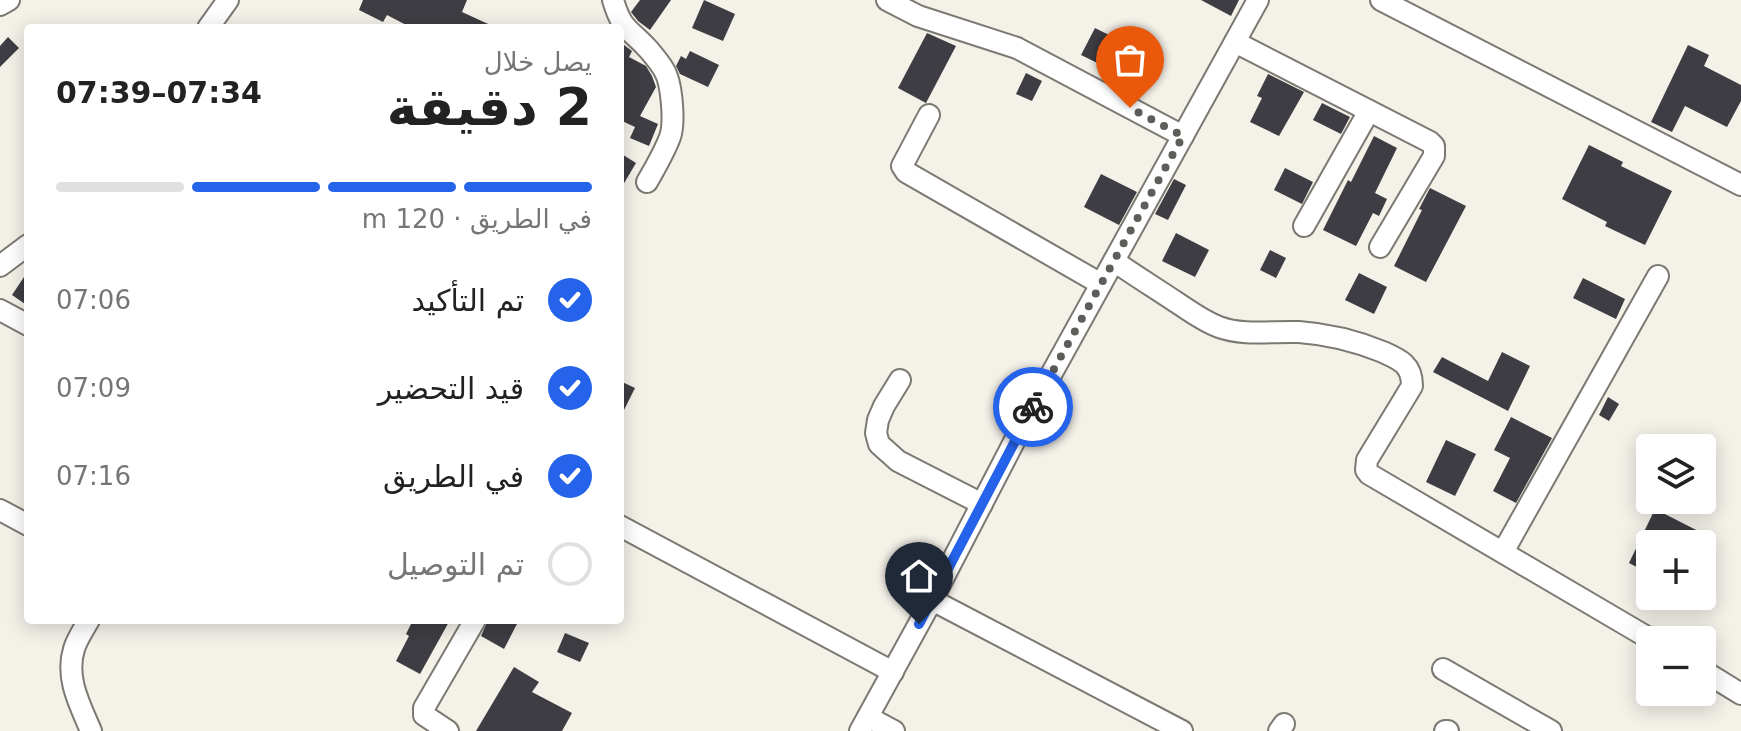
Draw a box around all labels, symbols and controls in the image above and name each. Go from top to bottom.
pin [1096,26,1164,108]
icon: bag [1108,38,1152,82]
text: يصل خلال [484,47,592,77]
text: 07:34–07:39 [56,75,262,110]
text: 2 دقيقة [387,77,592,137]
text: في الطريق · 120 m [362,204,592,234]
icon: check [548,278,592,322]
text: تم التأكيد [411,283,524,318]
text: 07:06 [56,285,131,315]
icon: check [548,366,592,410]
courier [993,367,1073,447]
text: قيد التحضير [378,371,524,406]
text: 07:09 [56,373,131,403]
icon: bike [1011,385,1055,429]
map controls [1636,434,1716,706]
button: layers [1636,434,1716,514]
icon: check [548,454,592,498]
text: في الطريق [383,459,524,494]
text: 07:16 [56,461,131,491]
button: + [1636,530,1716,610]
pin [885,542,953,624]
text: تم التوصيل [387,547,524,582]
icon: home [897,554,941,598]
button: − [1636,626,1716,706]

